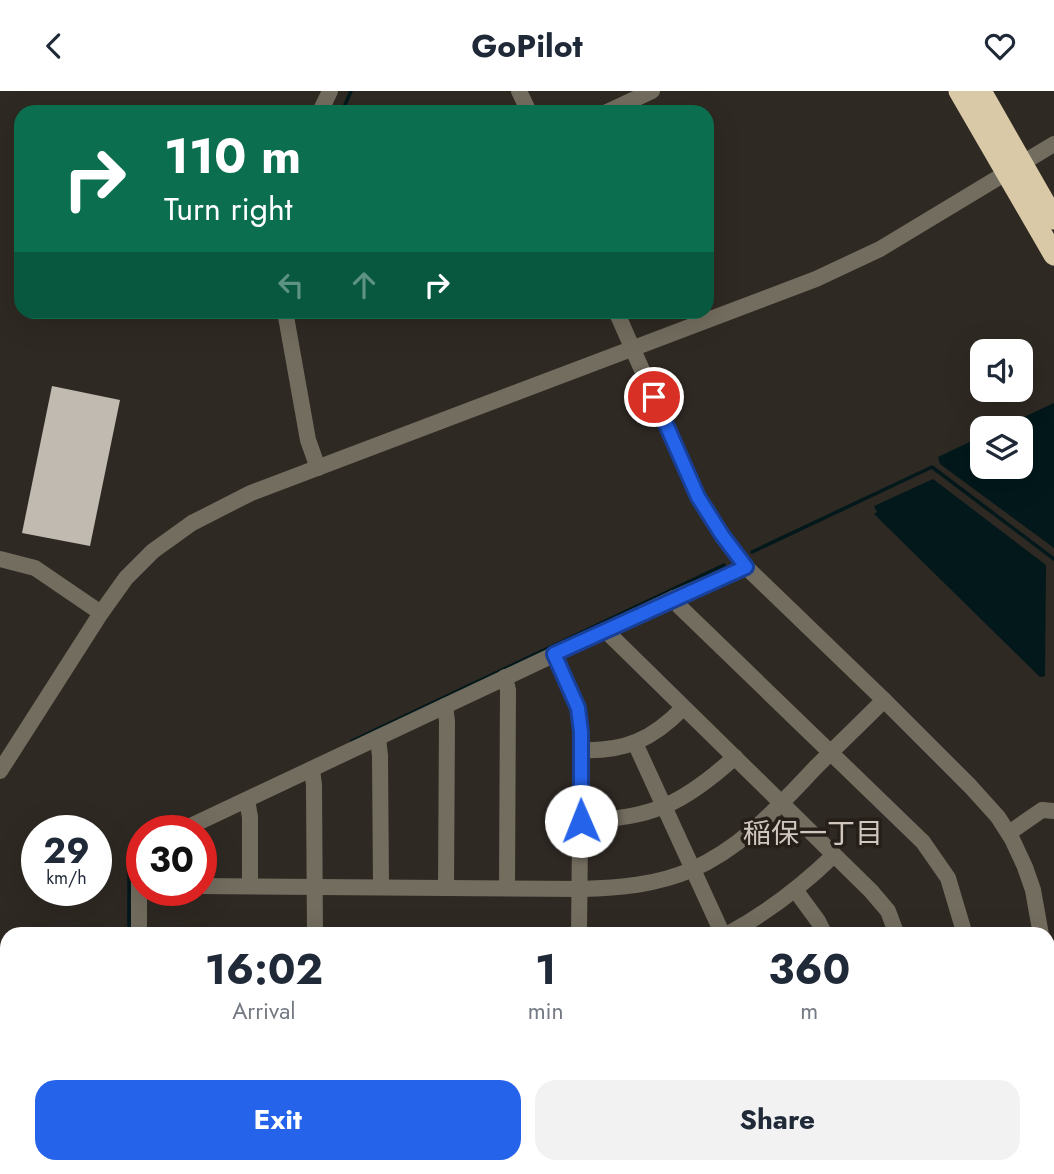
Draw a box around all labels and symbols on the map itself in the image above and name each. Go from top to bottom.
pin [624,367,684,427]
position arrow [544,784,618,858]
district label: 稲保一丁目 [743,813,883,854]
speed limit sign: 30 [126,815,217,906]

